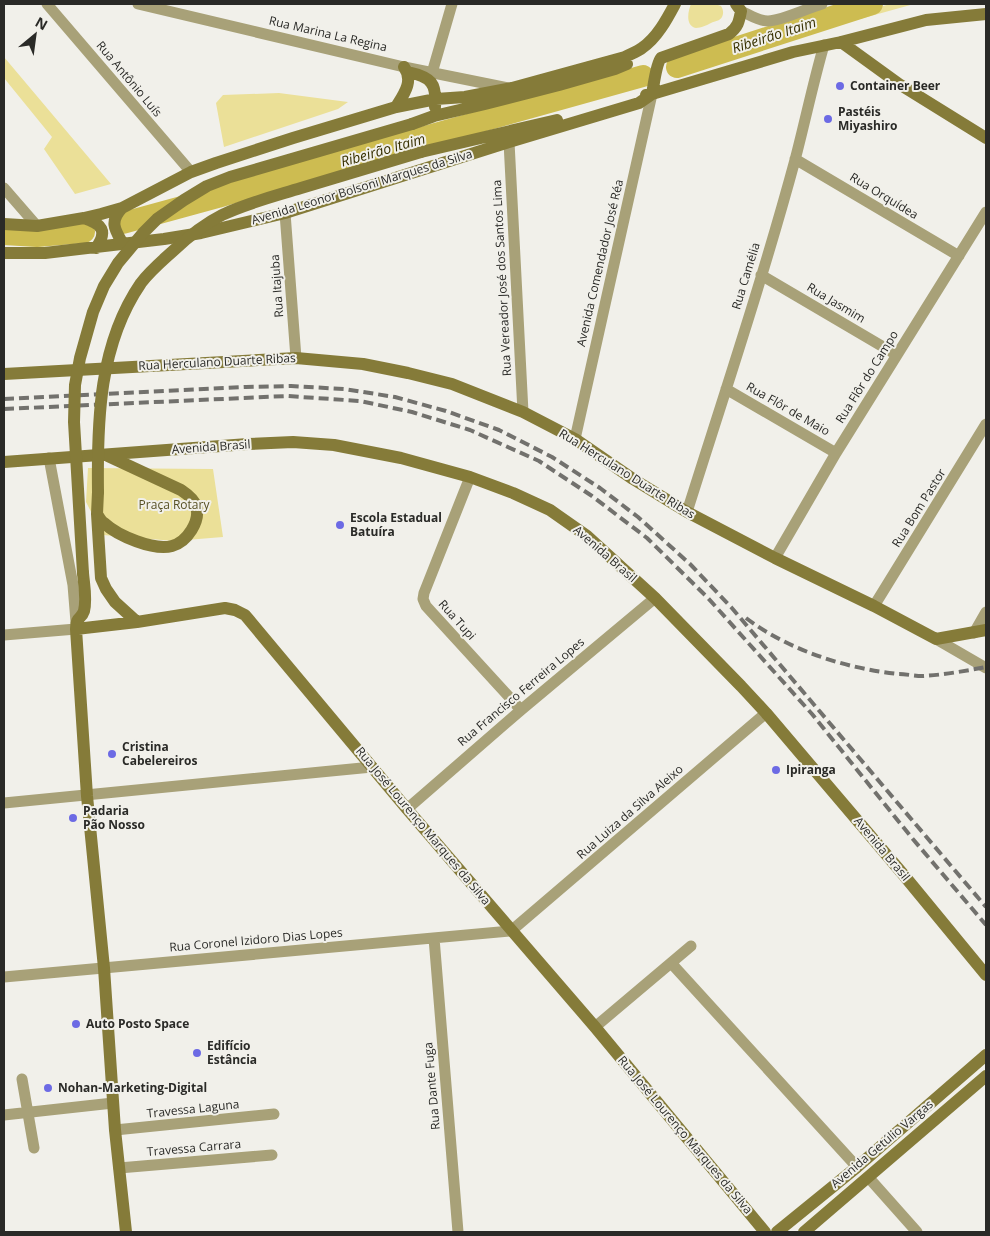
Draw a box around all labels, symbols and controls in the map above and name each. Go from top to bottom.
north arrow [10,10,60,60]
text: N [32,12,51,34]
street label: Rua Marina La Regina [267,12,389,55]
water label: Ribeirão Itaim [729,12,818,57]
street label: Rua Antônio Luís [93,37,166,120]
place label: Container Beer [850,77,941,94]
marker: Container Beer [834,80,846,92]
place label: Pastéis Miyashiro [838,103,897,134]
marker: Pastéis Miyashiro [822,113,834,125]
water label: Ribeirão Itaim [338,128,427,171]
street label: Avenida Leonor Bolsoni Marques da Silva [249,145,474,228]
street label: Rua Orquídea [847,168,922,223]
street label: Avenida Comendador José Réa [572,178,627,348]
street label: Rua Vereador José dos Santos Lima [488,179,515,377]
street label: Rua Camélia [727,240,764,312]
street label: Rua Itajuba [266,254,287,318]
street label: Rua Jasmim [804,278,869,327]
street label: Rua Flôr do Campo [831,327,902,426]
street label: Rua Herculano Duarte Ribas [138,349,296,374]
street label: Rua Flôr de Maio [743,378,833,439]
street label: Rua Herculano Duarte Ribas [556,425,699,523]
street label: Avenida Brasil [171,435,251,458]
street label: Rua Bom Pastor [888,465,950,550]
park label: Praça Rotary [139,496,210,513]
place label: Escola Estadual Batuíra [350,509,442,540]
marker: Escola Estadual Batuíra [334,519,346,531]
street label: Avenida Brasil [570,521,641,586]
street label: Rua Tupi [435,596,480,644]
street label: Rua Francisco Ferreira Lopes [454,633,588,750]
place label: Cristina Cabelereiros [122,738,197,769]
street label: Rua José Lourenço Marques da Silva [352,743,495,908]
marker: Cristina Cabelereiros [106,748,118,760]
street label: Rua Luiza da Silva Aleixo [573,761,687,863]
place label: Ipiranga [786,761,836,778]
marker: Ipiranga [770,764,782,776]
place label: Padaria Pão Nosso [83,802,145,833]
marker: Padaria Pão Nosso [67,812,79,824]
street label: Avenida Brasil [851,813,914,884]
street label: Rua Coronel Izidoro Dias Lopes [169,923,344,956]
place label: Auto Posto Space [86,1015,189,1032]
marker: Auto Posto Space [70,1018,82,1030]
place label: Edifício Estância [207,1037,257,1068]
street label: Rua Dante Fuga [419,1041,444,1131]
marker: Edifício Estância [191,1047,203,1059]
street label: Rua José Lourenço Marques da Silva [614,1052,757,1217]
place label: Nohan-Marketing-Digital [58,1079,207,1096]
marker: Nohan-Marketing-Digital [42,1082,54,1094]
street label: Travessa Laguna [146,1095,240,1122]
street label: Avenida Getúlio Vargas [827,1095,937,1192]
street label: Travessa Carrara [146,1135,242,1160]

